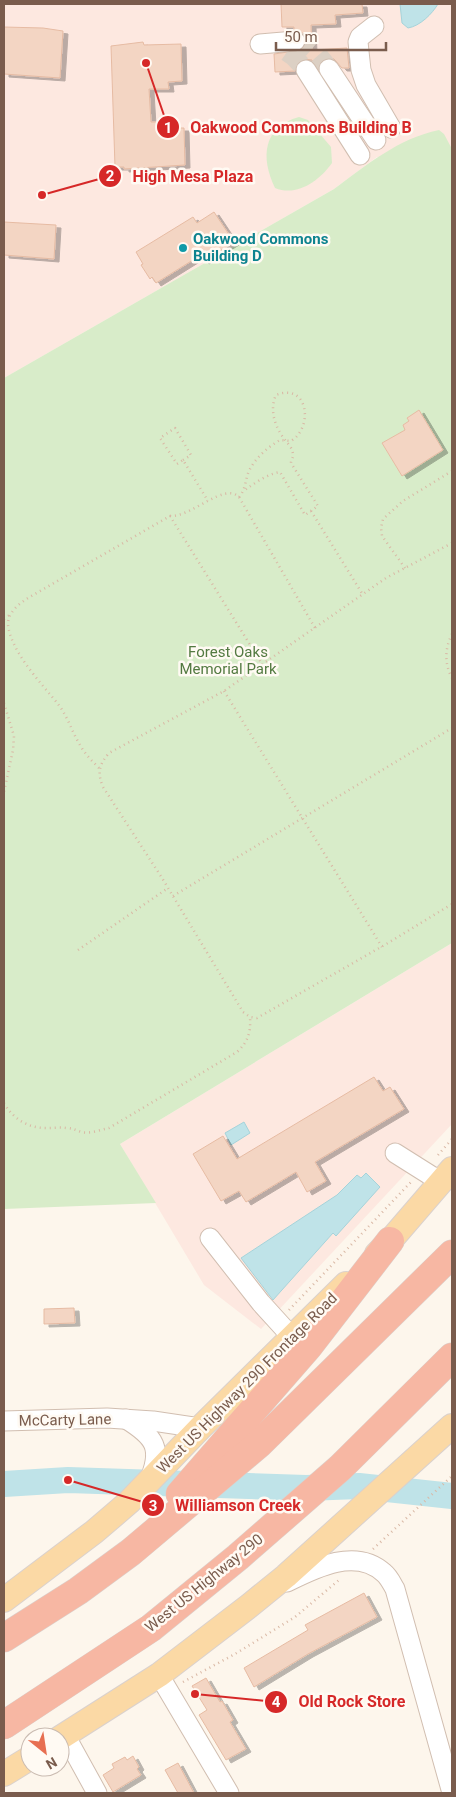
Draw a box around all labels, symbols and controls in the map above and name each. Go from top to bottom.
scale bar [276,20,386,52]
text: 50 m [284,28,318,46]
callout: Oakwood Commons Building B [155,112,422,143]
text: Oakwood Commons Building B [190,118,412,137]
text: 1 [164,119,172,137]
callout: High Mesa Plaza [98,160,263,191]
text: 2 [106,167,115,185]
text: High Mesa Plaza [133,167,254,186]
place label: Oakwood Commons Building D [193,230,329,265]
marker: Oakwood Commons Building D [177,242,189,254]
park label: Forest Oaks Memorial Park [179,643,277,678]
street label: West US Highway 290 Frontage Road [153,1289,341,1477]
street label: McCarty Lane [19,1410,111,1430]
callout: Williamson Creek [140,1490,311,1521]
text: Williamson Creek [175,1496,301,1515]
text: 3 [149,1497,157,1515]
street label: West US Highway 290 [142,1530,266,1636]
callout: Old Rock Store [263,1686,415,1717]
text: Old Rock Store [299,1692,406,1711]
text: 4 [272,1693,281,1711]
north arrow [20,1727,70,1777]
text: N [43,1754,60,1773]

